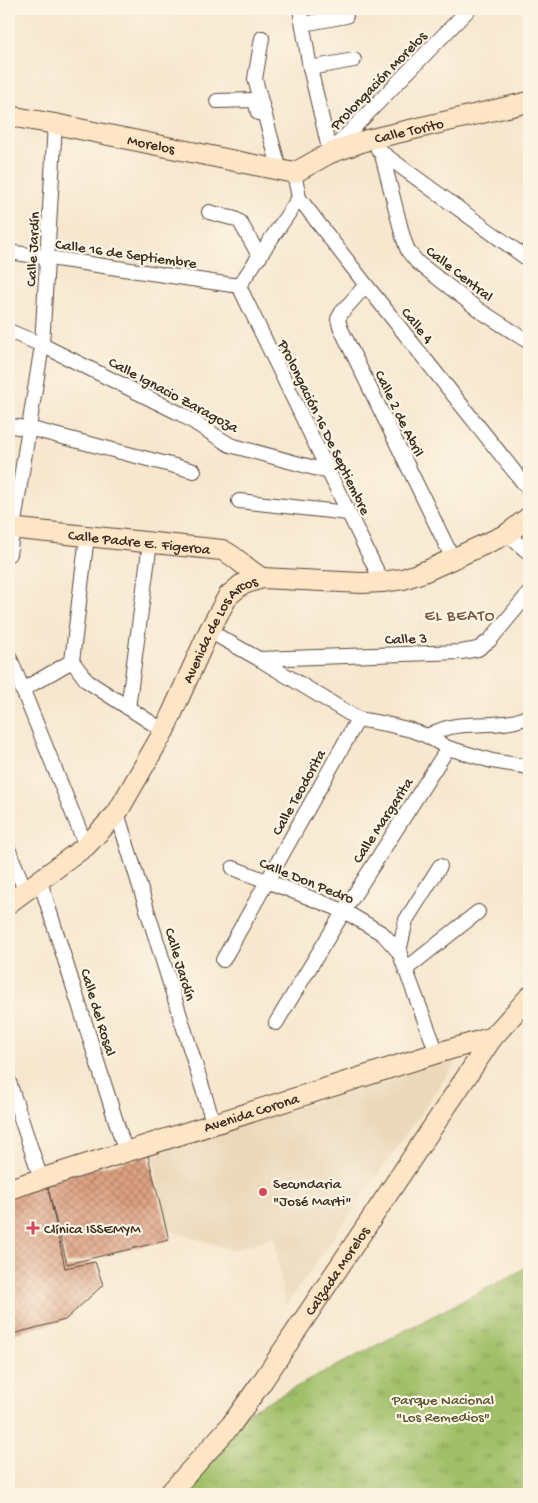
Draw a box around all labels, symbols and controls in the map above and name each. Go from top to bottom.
street label: Prolongación Morelos [327,28,432,136]
street label: Calle Torito [373,115,446,149]
street label: Morelos [126,132,177,159]
street label: Calle Jardín [23,211,45,287]
street label: Calle 16 de Septiembre [54,236,198,274]
street label: Calle Central [422,243,496,306]
street label: Calle 4 [396,304,436,348]
street label: Prolongación 16 De Septiembre [273,337,374,518]
street label: Calle Ignacio Zaragoza [105,354,242,438]
street label: Calle 2 de Abril [370,368,427,460]
street label: Calle Padre E. Figeroa [67,527,212,560]
street label: Avenida de Los Arcos [180,573,261,687]
district label: EL BEATO [425,608,496,627]
street label: Calle 3 [385,630,428,650]
street label: Calle Teodorita [269,746,331,839]
street label: Calle Margarita [349,774,418,867]
street label: Calle Don Pedro [256,855,356,909]
street label: Calle Jardín [159,926,199,1003]
street label: Calle del Rosal [75,967,119,1059]
street label: Avenida Corona [202,1090,302,1138]
place label: Secundaria "José Marti" [273,1176,351,1211]
marker: Secundaria "José Marti" [257,1186,269,1198]
marker: Clínica ISSEMYM [26,1221,40,1235]
place label: Clínica ISSEMYM [44,1221,141,1239]
street label: Calzada Morelos [302,1223,375,1320]
park label: Parque Nacional "Los Remedios" [391,1392,494,1427]

